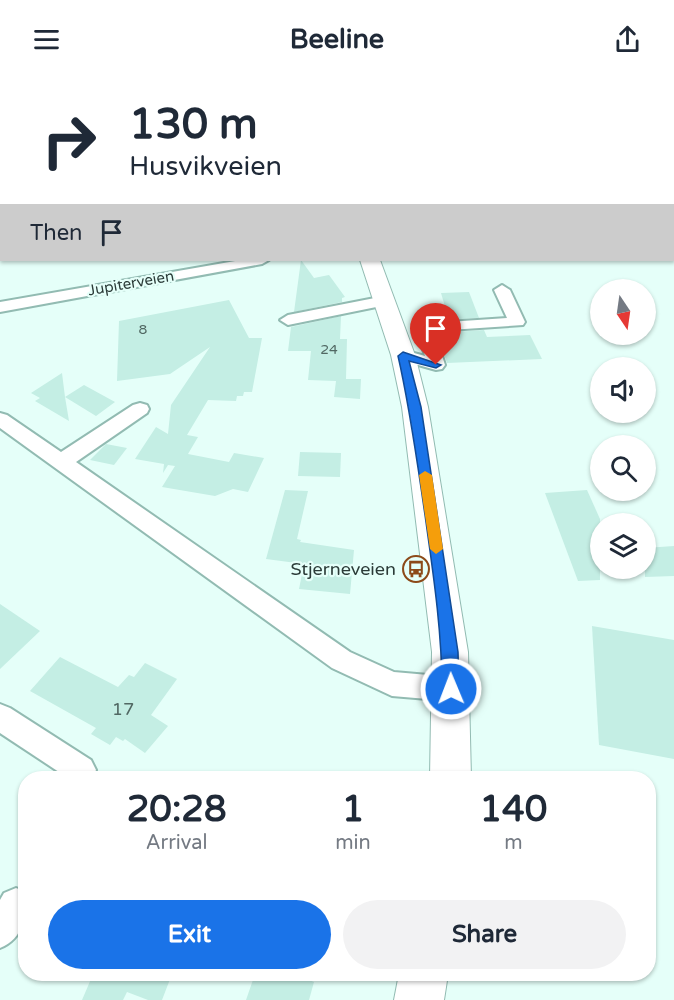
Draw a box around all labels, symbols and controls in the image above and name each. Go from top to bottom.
icon: menu [30,23,63,56]
text: Beeline [290,23,384,56]
icon: share [611,23,644,56]
text: 130 m [129,99,258,150]
icon: right [30,102,108,180]
text: Husvikveien [129,150,282,183]
icon: arrive [95,216,128,249]
text: Then [30,220,83,246]
street label: Jupiterveien [87,267,175,299]
north arrow [590,279,656,345]
map controls [590,279,656,579]
pin [410,303,461,365]
icon: arrive [419,312,452,345]
house number: 8 [139,321,148,338]
house number: 24 [320,341,338,358]
button: sound [590,357,656,423]
button: search [590,435,656,501]
button: layers [590,513,656,579]
bus stop icon: Stjerneveien [401,554,431,584]
place label: Stjerneveien [290,558,396,580]
position arrow [419,657,483,721]
house number: 17 [112,698,134,720]
text: 20:28 [127,788,227,831]
text: 1 [342,788,364,831]
text: 140 [479,788,547,831]
text: Arrival [146,831,208,855]
text: min [335,831,371,855]
text: m [504,831,523,855]
button: Exit [48,900,331,969]
button: Share [343,900,626,969]

